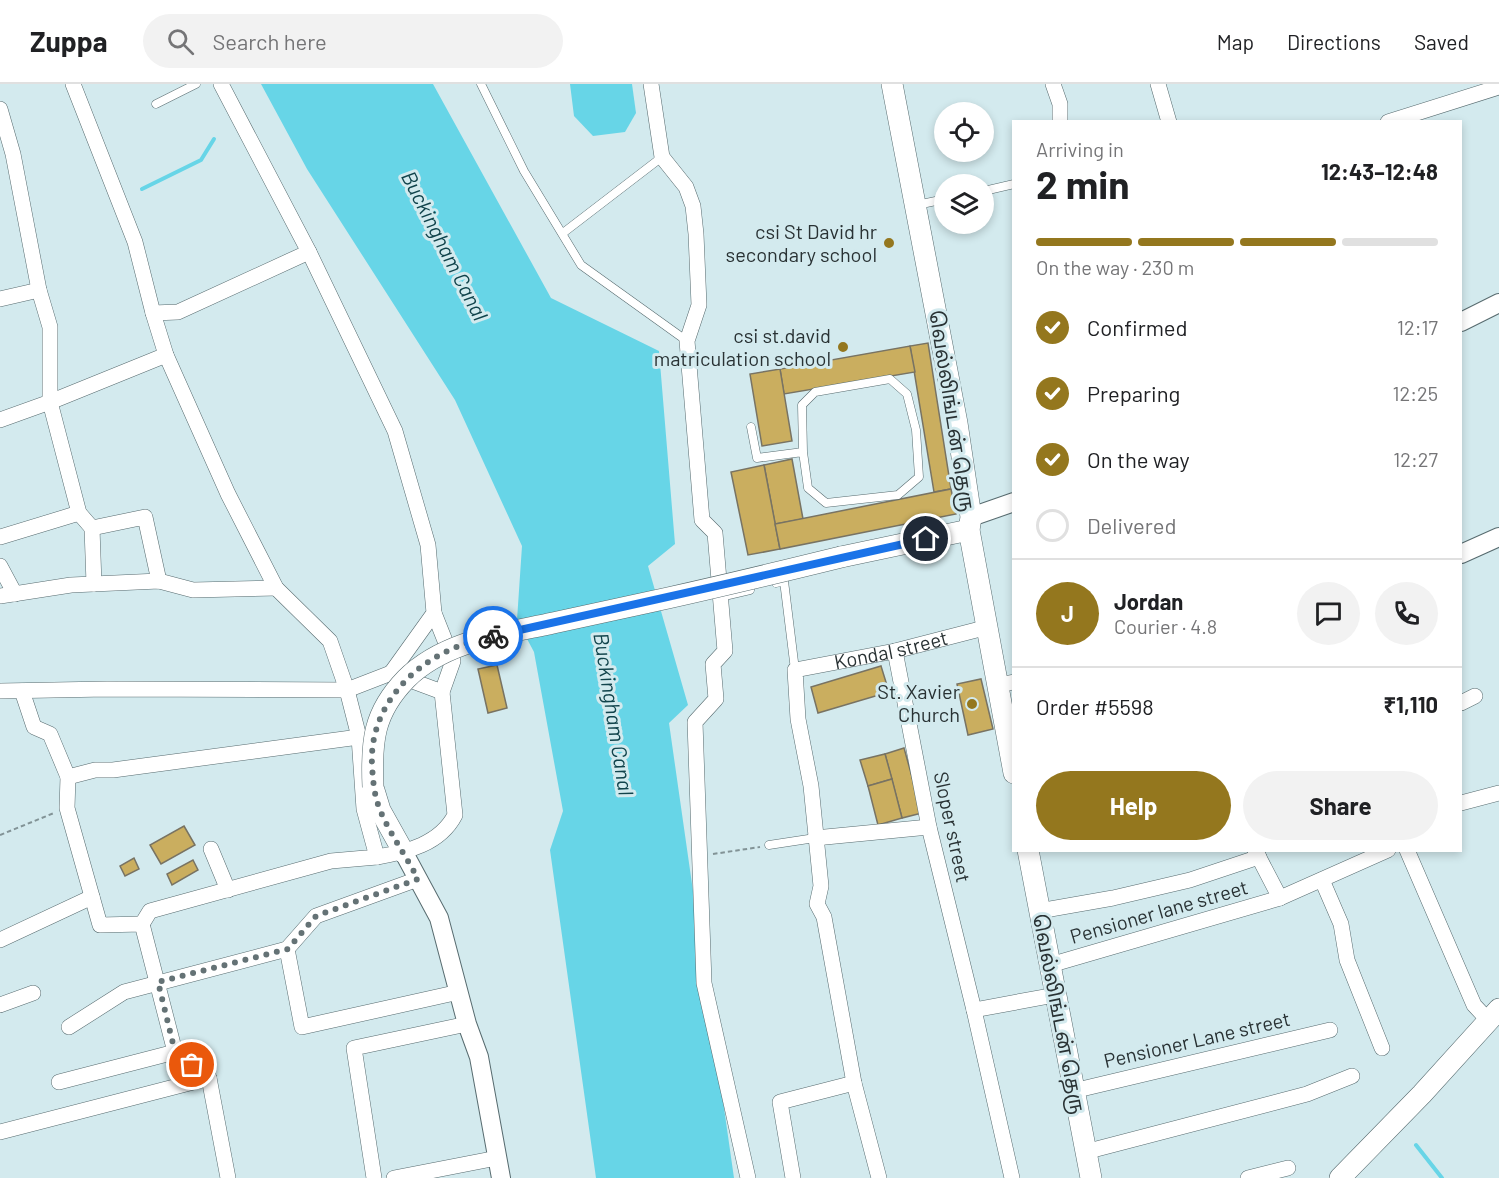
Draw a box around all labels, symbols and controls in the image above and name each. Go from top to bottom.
search box [143,14,563,68]
text: Zuppa [30,24,107,58]
icon: search [164,25,197,58]
text: Search here [212,28,327,54]
text: Map [1217,29,1254,54]
text: Directions [1287,29,1381,54]
text: Saved [1414,29,1469,54]
map controls [934,102,994,234]
button: locate [934,102,994,162]
text: Arriving in [1036,137,1124,161]
text: 12:43–12:48 [1321,158,1438,184]
text: 2 min [1036,160,1129,207]
water label: Buckingham Canal [397,166,494,324]
button: layers [934,174,994,234]
place label: csi St David hr secondary school [726,219,877,266]
marker: csi St David hr secondary school [882,236,896,250]
text: On the way · 230 m [1036,255,1194,279]
street label: வெல்லிங்டன் தெரு [922,308,981,514]
icon: check [1036,311,1069,344]
text: Confirmed [1087,314,1187,340]
text: 12:17 [1397,315,1438,339]
place label: csi st.david matriculation school [654,323,831,370]
marker: csi st.david matriculation school [836,340,850,354]
icon: check [1036,377,1069,410]
text: Preparing [1087,380,1180,406]
text: 12:25 [1393,381,1438,405]
icon: check [1036,443,1069,476]
text: On the way [1087,446,1190,472]
text: 12:27 [1393,447,1438,471]
text: Delivered [1087,512,1176,538]
pin [900,513,951,564]
icon: home [909,522,942,555]
button: chat [1297,582,1360,645]
button: phone [1375,582,1438,645]
text: Jordan [1114,588,1183,614]
text: J [1061,600,1074,626]
courier [463,606,523,666]
text: Courier · 4.8 [1114,614,1217,638]
icon: bike [477,620,510,653]
street label: Kondal street [832,625,950,673]
water label: Buckingham Canal [589,631,640,797]
place label: St. Xavier Church [877,679,960,726]
text: ₹1,110 [1384,691,1438,717]
text: Order #5598 [1036,693,1154,719]
marker: St. Xavier Church [965,697,979,711]
street label: Sloper street [930,769,976,884]
button: Help [1036,771,1231,840]
button: Share [1243,771,1438,840]
street label: Pensioner lane street [1067,874,1250,948]
street label: வெல்லிங்டன் தெரு [1026,912,1091,1117]
street label: Pensioner Lane street [1101,1006,1292,1072]
pin [166,1039,217,1090]
icon: bag [175,1048,208,1081]

